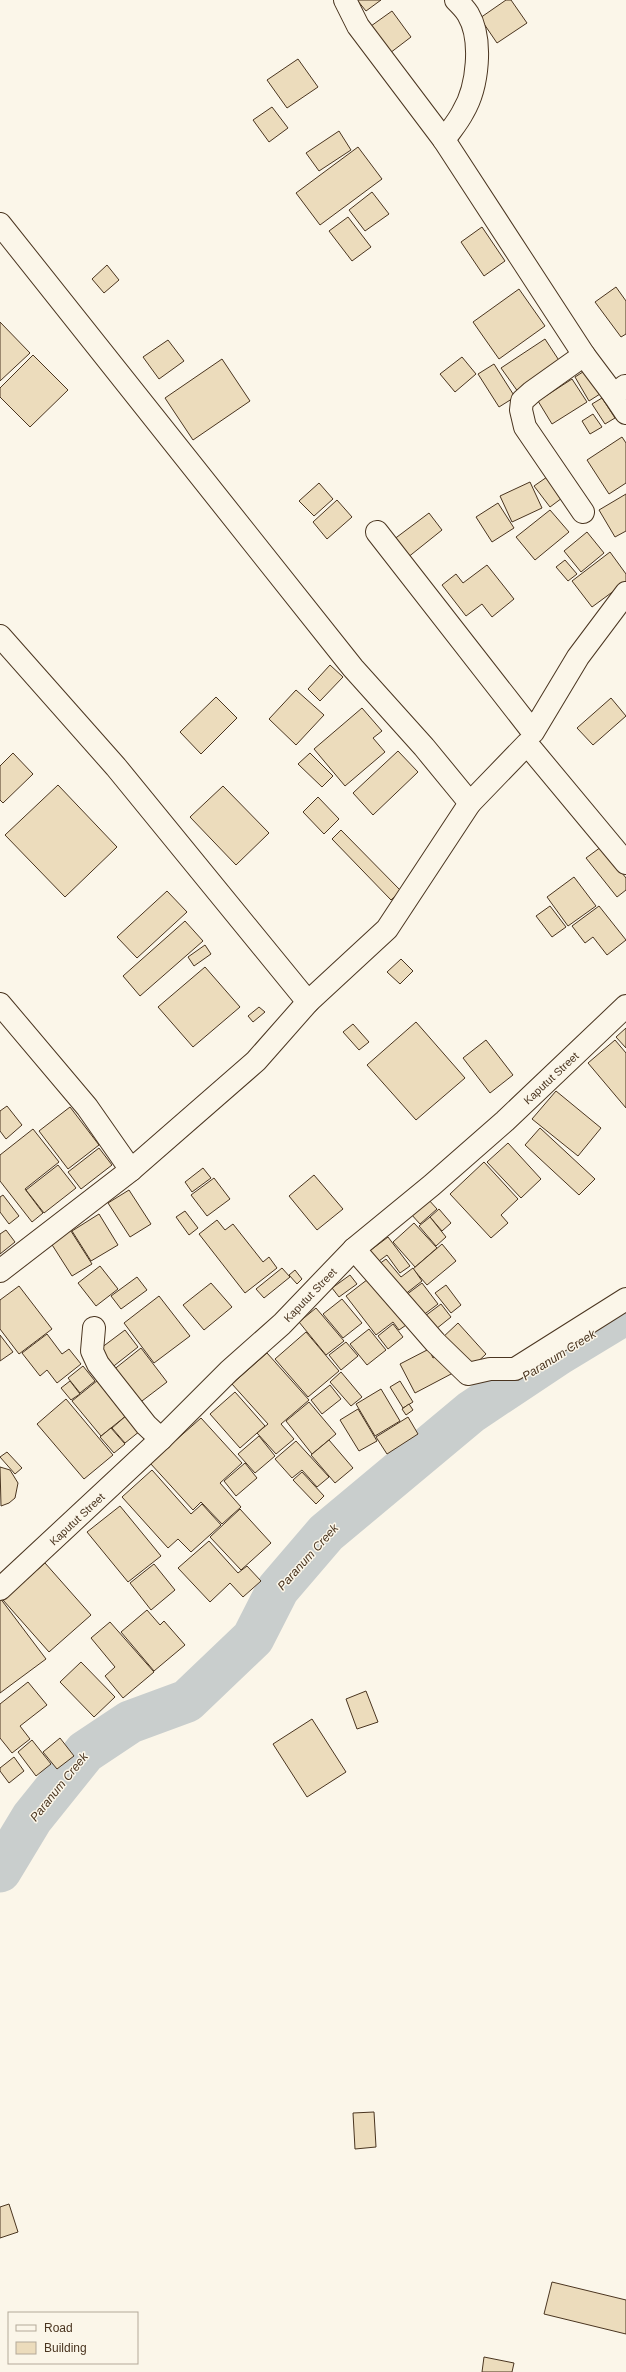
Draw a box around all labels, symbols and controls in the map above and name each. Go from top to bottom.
street label: Kaputut Street [521,1050,581,1106]
street label: Kaputut Street [281,1266,339,1324]
water label: Paranum Creek [520,1326,599,1383]
street label: Kaputut Street [47,1491,107,1547]
water label: Paranum Creek [275,1520,342,1593]
water label: Paranum Creek [27,1749,92,1824]
legend [8,2312,138,2364]
text: Road [44,2321,73,2335]
text: Building [44,2341,87,2355]

